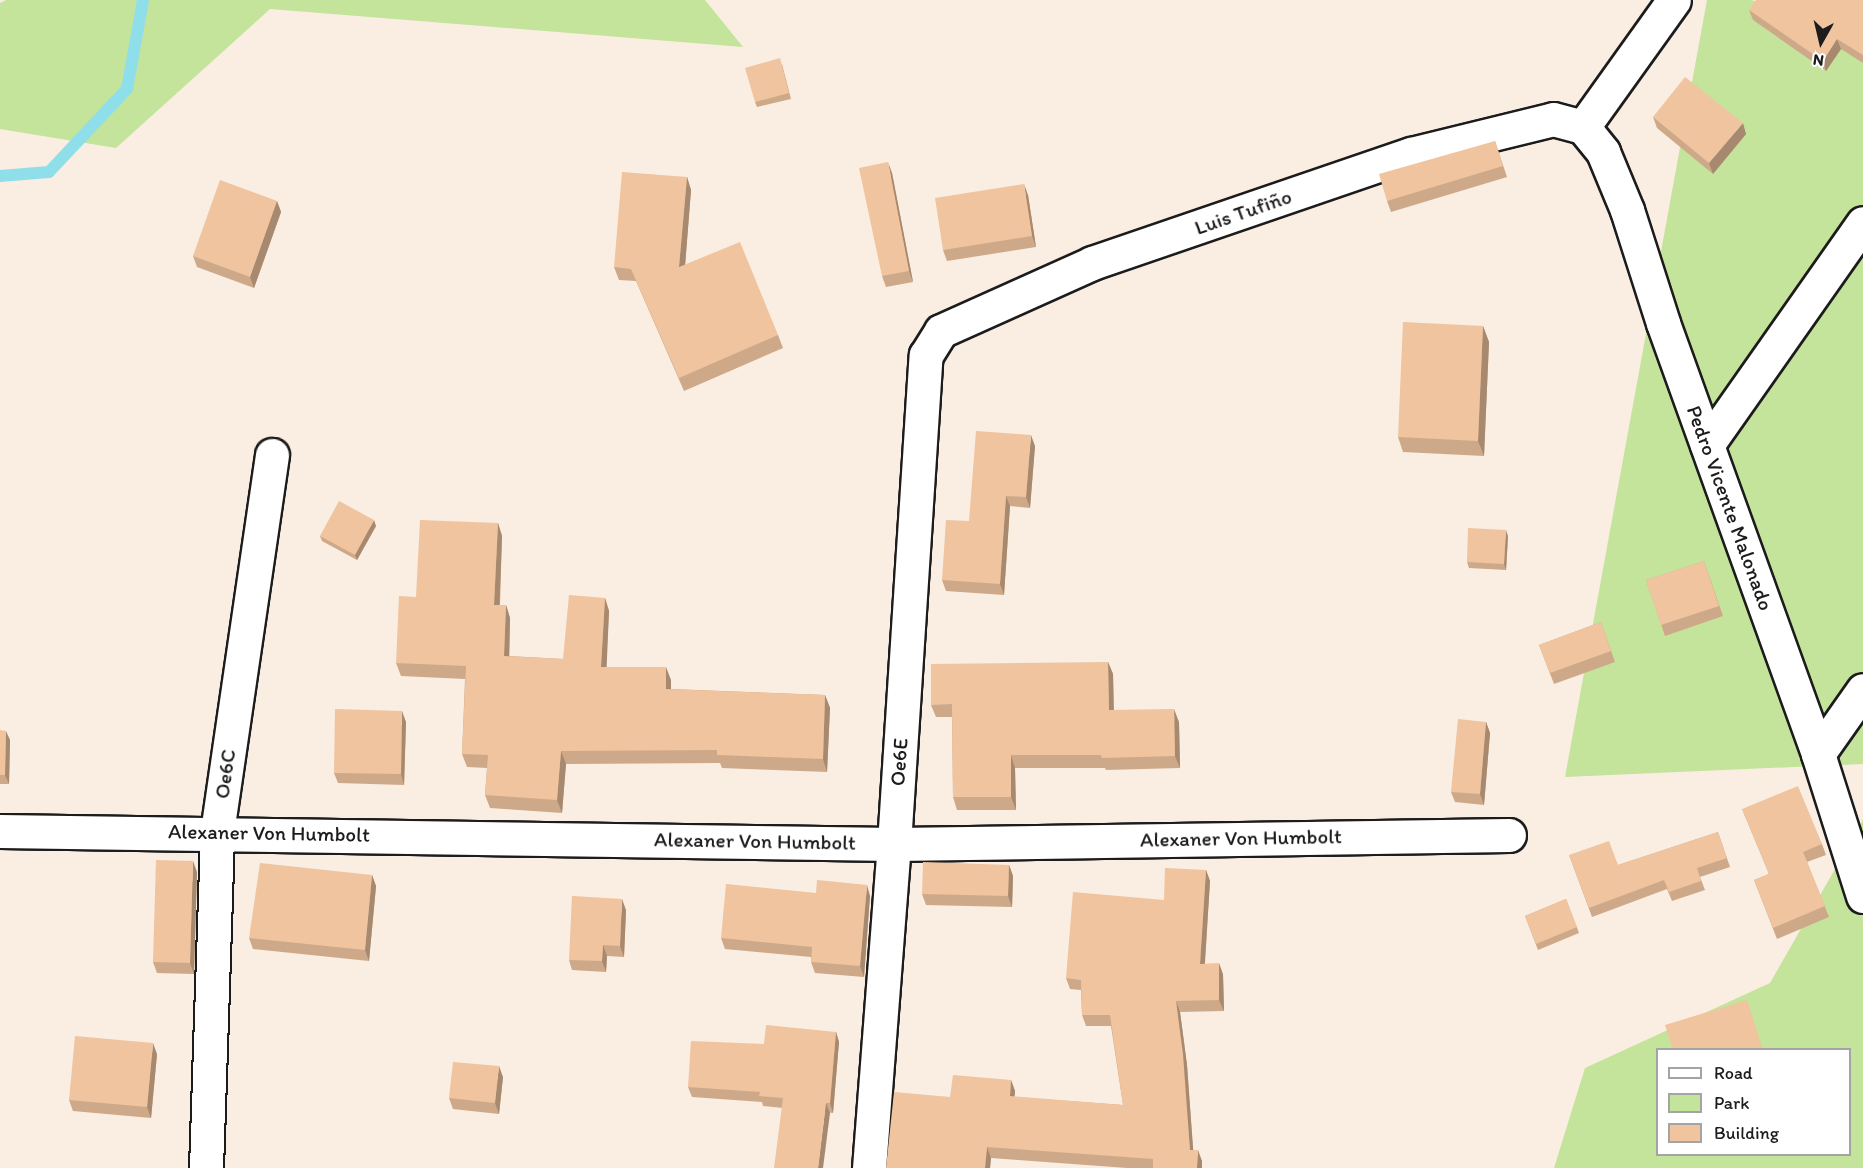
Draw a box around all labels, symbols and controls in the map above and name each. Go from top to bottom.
north arrow [1791,12,1851,72]
text: N [1812,50,1825,70]
street label: Luis Tufiño [1192,184,1294,240]
street label: Pedro Vicente Malonado [1681,402,1779,614]
street label: Oe6E [885,737,913,787]
street label: Oe6C [209,748,241,800]
street label: Alexaner Von Humbolt [167,819,371,847]
street label: Alexaner Von Humbolt [1139,824,1343,852]
street label: Alexaner Von Humbolt [653,827,857,855]
legend [1656,1048,1851,1156]
text: Road [1714,1062,1753,1084]
text: Park [1714,1092,1749,1114]
text: Building [1714,1122,1779,1144]

